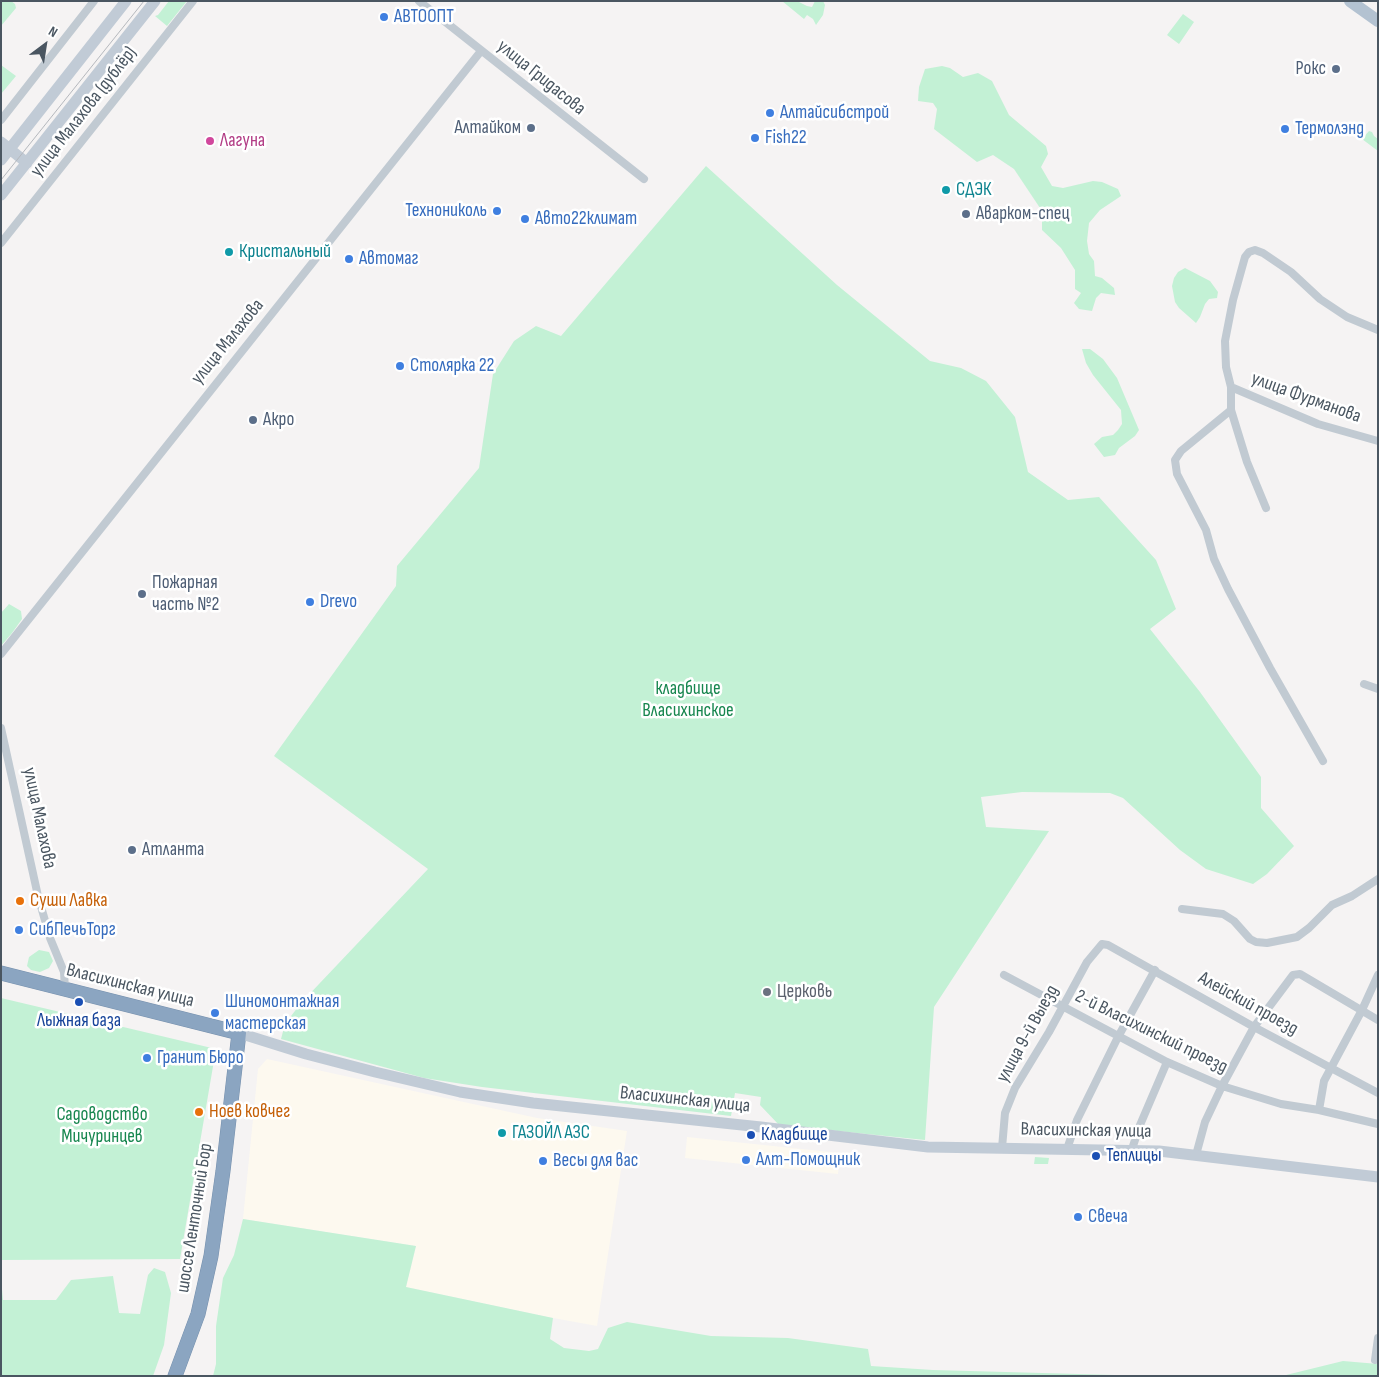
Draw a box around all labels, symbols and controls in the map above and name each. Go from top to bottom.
place label: АВТООПТ [394,6,454,28]
marker: АВТООПТ [378,11,390,23]
north arrow [20,20,70,70]
text: N [45,22,61,41]
street label: улица Гридасова [492,35,590,121]
street label: улица Малахова (дублёр) [26,42,142,182]
place label: Рокс [1296,58,1326,80]
marker: Рокс [1330,63,1342,75]
place label: Алтайсибстрой [780,102,889,124]
marker: Алтайсибстрой [764,107,776,119]
place label: Алтайком [454,117,521,139]
place label: Термолэнд [1295,118,1364,140]
marker: Алтайком [525,122,537,134]
marker: Термолэнд [1279,123,1291,135]
place label: Fish22 [765,127,807,149]
place label: Лагуна [220,130,265,152]
marker: Fish22 [749,132,761,144]
marker: Лагуна [204,135,216,147]
place label: СДЭК [956,179,992,201]
marker: СДЭК [940,184,952,196]
place label: Технониколь [405,200,487,222]
place label: Аварком-спец [976,203,1069,225]
marker: Технониколь [491,205,503,217]
place label: Авто22климат [535,208,637,230]
marker: Аварком-спец [960,208,972,220]
marker: Авто22климат [519,213,531,225]
place label: Кристальный [239,241,331,263]
marker: Кристальный [223,246,235,258]
place label: Автомаг [359,248,419,270]
marker: Автомаг [343,253,355,265]
street label: улица Малахова [187,295,269,389]
place label: Столярка 22 [410,355,494,377]
marker: Столярка 22 [394,360,406,372]
street label: улица Фурманова [1248,368,1364,428]
place label: Акро [263,409,294,431]
marker: Акро [247,414,259,426]
place label: Пожарная часть №2 [152,572,219,616]
marker: Пожарная часть №2 [136,588,148,600]
place label: Drevo [320,591,357,613]
marker: Drevo [304,596,316,608]
park label: кладбище Власихинское [642,678,734,722]
street label: улица Малахова [17,765,61,871]
place label: Атланта [142,839,204,861]
marker: Атланта [126,844,138,856]
place label: Суши Лавка [30,890,107,912]
marker: Суши Лавка [14,895,26,907]
place label: СибПечьТорг [29,919,116,941]
marker: СибПечьТорг [13,924,25,936]
street label: Власихинская улица [64,959,196,1013]
street label: Алейский проезд [1194,967,1302,1041]
place label: Церковь [777,981,832,1003]
street label: улица 9-й Выезд [992,981,1064,1087]
street label: 2-й Власихинский проезд [1071,985,1231,1079]
marker: Церковь [761,986,773,998]
place label: Шиномонтажная мастерская [225,991,339,1035]
marker: Лыжная база [73,996,85,1008]
marker: Шиномонтажная мастерская [209,1007,221,1019]
place label: Лыжная база [37,1010,121,1032]
place label: Гранит Бюро [157,1047,244,1069]
marker: Гранит Бюро [141,1052,153,1064]
street label: Власихинская улица [619,1082,751,1118]
place label: Ноев ковчег [209,1101,290,1123]
park label: Садоводство Мичуринцев [56,1104,148,1148]
marker: Ноев ковчег [193,1106,205,1118]
street label: Власихинская улица [1020,1118,1152,1144]
place label: ГАЗОЙЛ АЗС [512,1122,590,1144]
place label: Кладбище [761,1124,828,1146]
marker: ГАЗОЙЛ АЗС [496,1127,508,1139]
marker: Кладбище [745,1129,757,1141]
street label: шоссе Ленточный Бор [172,1142,218,1294]
place label: Теплицы [1106,1145,1162,1167]
place label: Алт-Помощник [756,1149,860,1171]
place label: Весы для вас [553,1150,638,1172]
marker: Теплицы [1090,1150,1102,1162]
marker: Алт-Помощник [740,1154,752,1166]
marker: Весы для вас [537,1155,549,1167]
place label: Свеча [1088,1206,1128,1228]
marker: Свеча [1072,1211,1084,1223]

